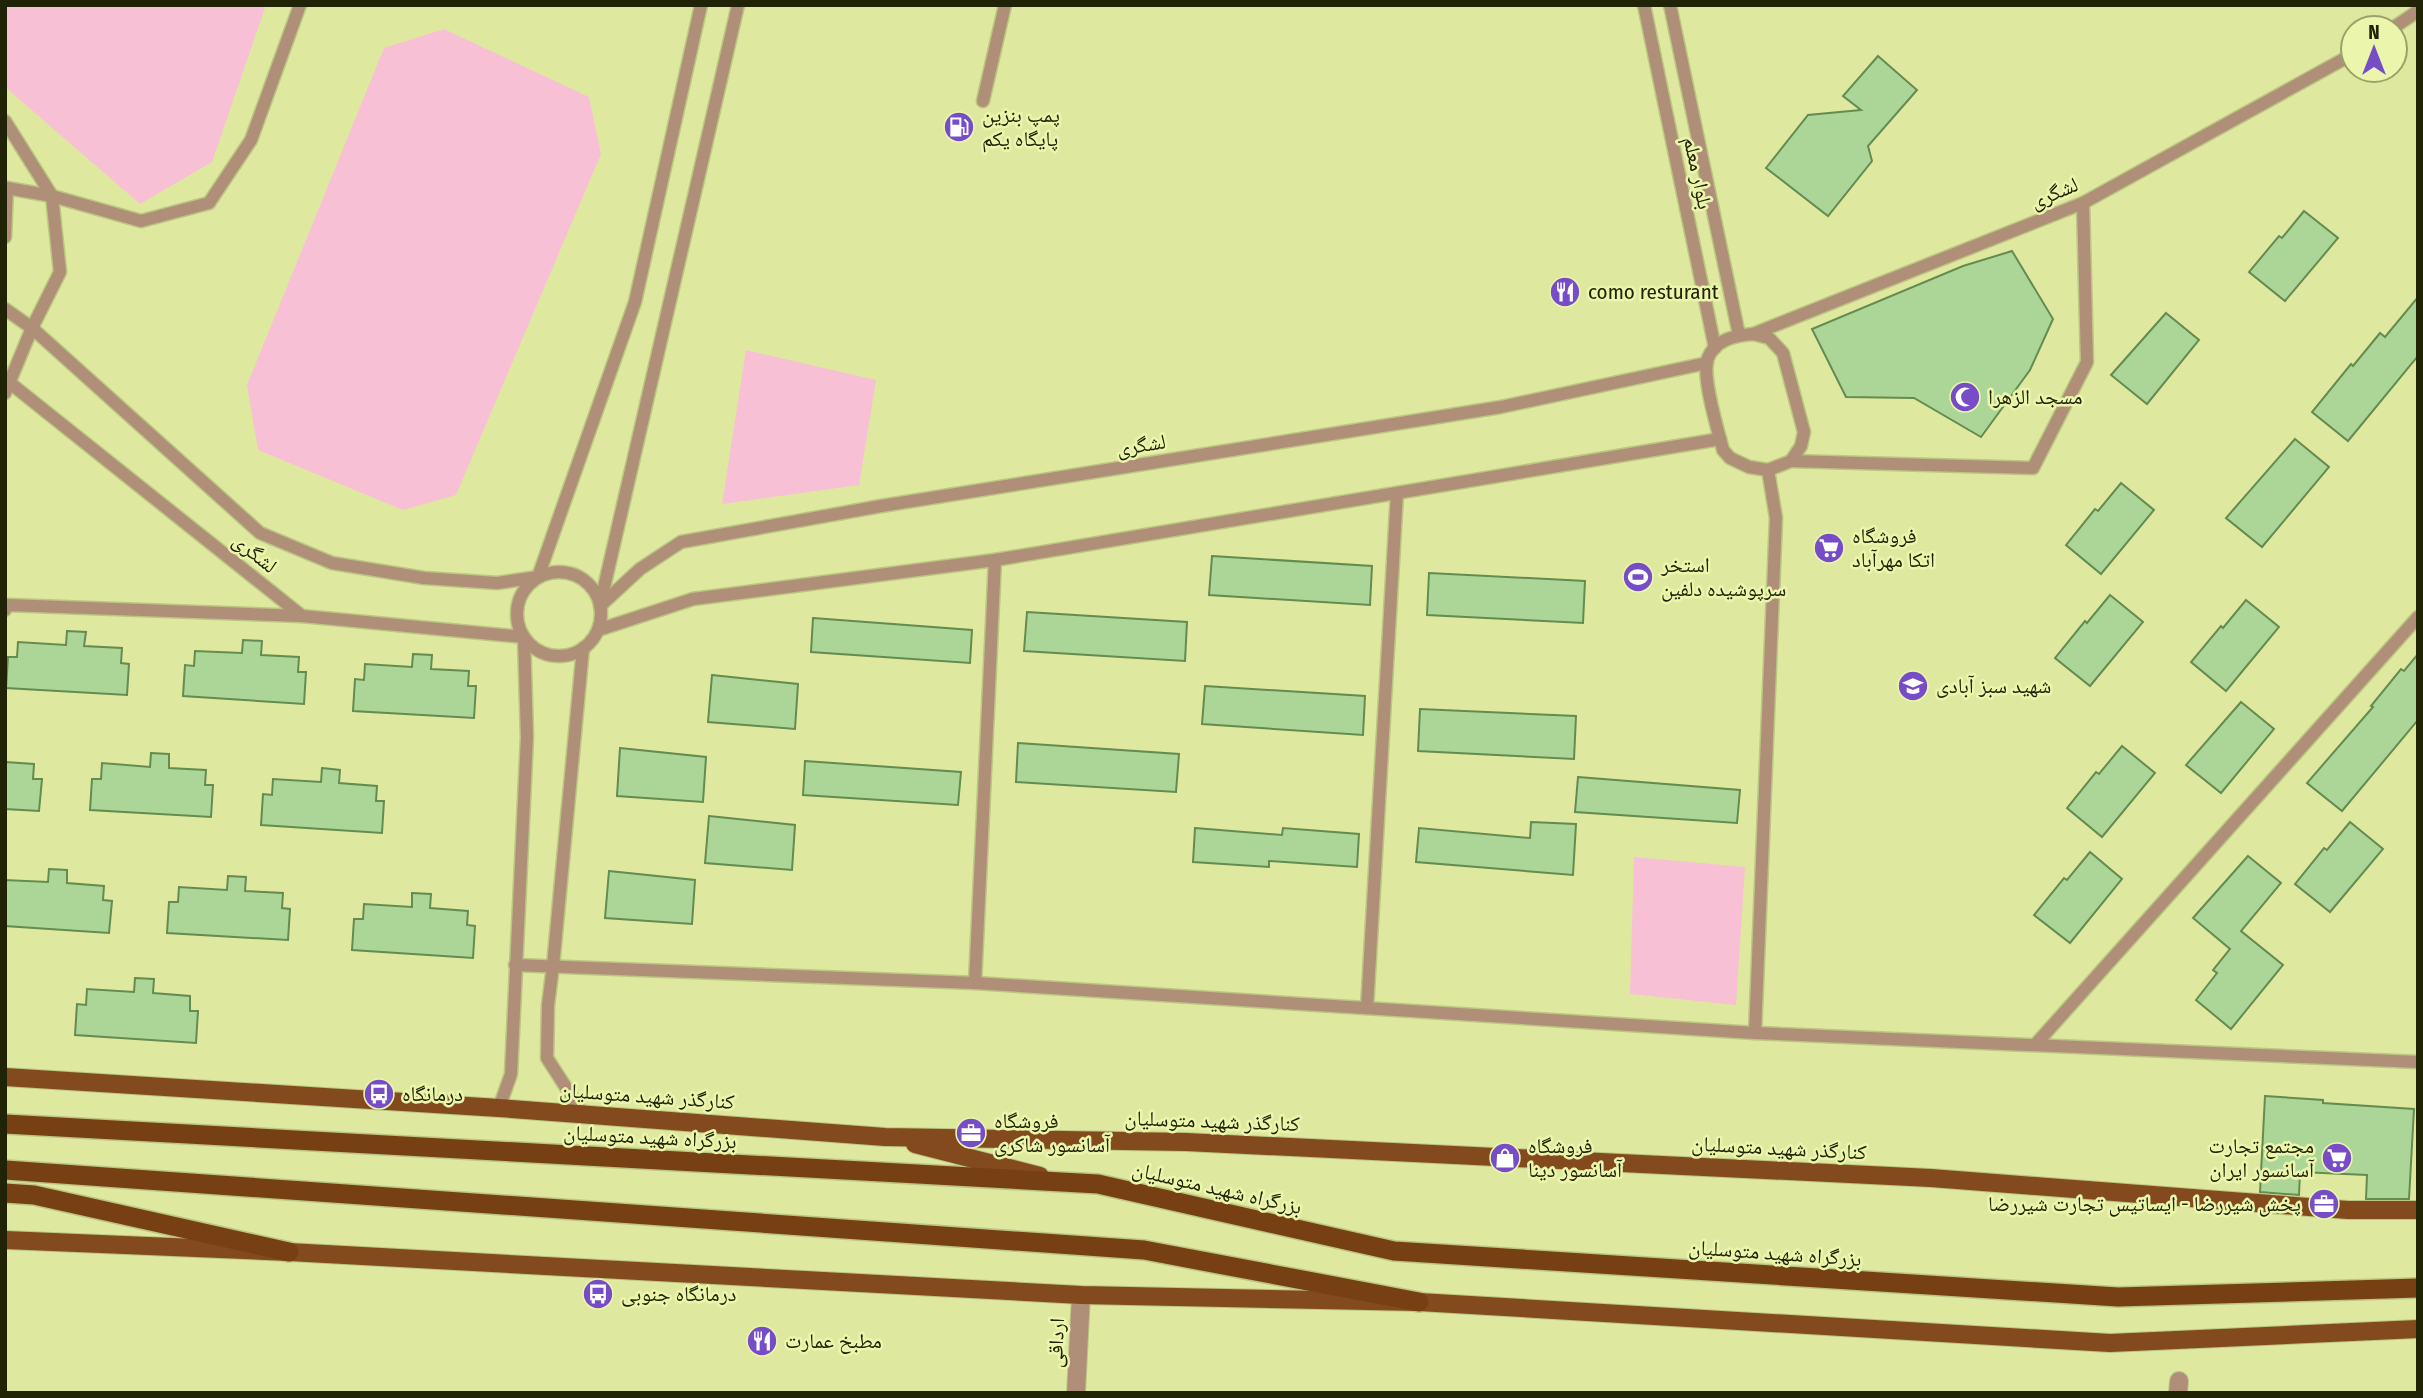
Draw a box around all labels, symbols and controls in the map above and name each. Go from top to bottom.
north arrow [2339,14,2409,84]
text: N [2368,21,2380,44]
place label: پمپ بنزين پايگاه يكم [982,102,1060,153]
fuel station icon: پمپ بنزين پايگاه يكم [942,110,976,144]
street label: بلوار معلم [1677,134,1718,212]
street label: لشگری [2026,171,2082,215]
restaurant icon: como resturant [1548,275,1582,309]
place label: como resturant [1588,279,1719,305]
mosque icon: مسجد الزهرا [1948,380,1982,414]
place label: مسجد الزهرا [1988,384,2082,410]
street label: لشگری [1115,428,1167,462]
place label: فروشگاه اتکا مهرآباد [1852,523,1935,573]
street label: لشگری [228,527,282,579]
supermarket icon: فروشگاه اتکا مهرآباد [1812,531,1846,565]
place label: استخر سرپوشیده دلفین [1660,552,1786,602]
sports icon: استخر سرپوشیده دلفین [1621,560,1655,594]
school or university icon: شهید سبز آبادی [1896,669,1930,703]
place label: شهید سبز آبادی [1936,673,2051,699]
bus stop icon: درمانگاه [362,1077,396,1111]
street label: کنارگذر شهید متوسلیان [559,1077,736,1115]
place label: درمانگاه [402,1081,463,1107]
street label: کنارگذر شهید متوسلیان [1124,1105,1300,1137]
place label: فروشگاه آسانسور شاکری [994,1108,1111,1158]
office icon: فروشگاه آسانسور شاکری [954,1116,988,1150]
street label: بزرگراه شهید متوسلیان [563,1119,737,1155]
street label: کنارگذر شهید متوسلیان [1691,1130,1868,1166]
place label: فروشگاه آسانسور دینا [1528,1133,1623,1183]
place label: مجتمع تجارت آسانسور ایران [2208,1133,2315,1183]
shop icon: فروشگاه آسانسور دینا [1488,1141,1522,1175]
supermarket icon: مجتمع تجارت آسانسور ایران [2320,1141,2354,1175]
street label: بزرگراه شهید متوسلیان [1130,1156,1304,1220]
office icon: پخش شیررضا - ایساتیس تجارت شیررضا [2307,1187,2341,1221]
place label: پخش شیررضا - ایساتیس تجارت شیررضا [1988,1191,2301,1217]
street label: بزرگراه شهید متوسلیان [1688,1234,1862,1272]
bus stop icon: درمانگاه جنوبی [581,1277,615,1311]
place label: درمانگاه جنوبی [621,1281,736,1307]
street label: ارداقی [1042,1317,1070,1369]
restaurant icon: مطبخ عمارت [745,1324,779,1358]
place label: مطبخ عمارت [785,1328,882,1354]

